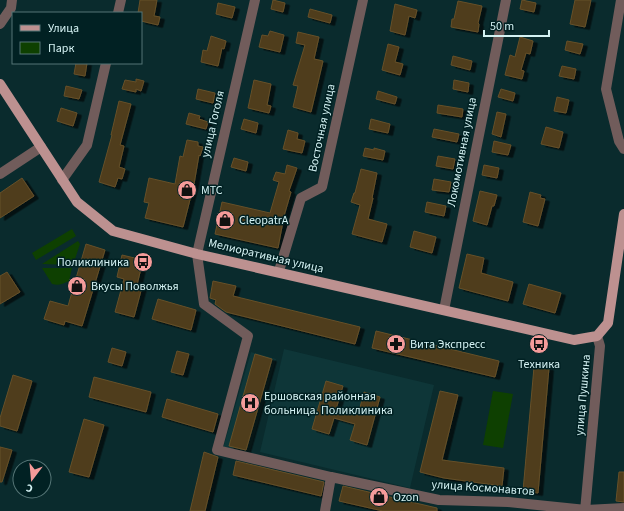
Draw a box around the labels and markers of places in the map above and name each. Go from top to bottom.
shop icon: МТС [176,179,198,201]
place label: МТС [201,182,223,199]
shop icon: CleopatrA [214,209,236,231]
place label: CleopatrA [239,212,289,229]
bus stop icon: Поликлиника [132,251,154,273]
place label: Поликлиника [57,254,129,271]
shop icon: Вкусы Поволжья [66,275,88,297]
place label: Вкусы Поволжья [91,278,179,295]
pharmacy icon: Вита Экспресс [385,333,407,355]
bus stop icon: Техника [528,333,550,355]
place label: Вита Экспресс [410,336,486,353]
place label: Техника [518,356,560,373]
place label: Ершовская районная больница. Поликлиника [264,388,393,419]
hospital icon: Ершовская районная больница. Поликлиника [239,392,261,414]
shop icon: Ozon [368,486,390,508]
place label: Ozon [393,489,419,506]

